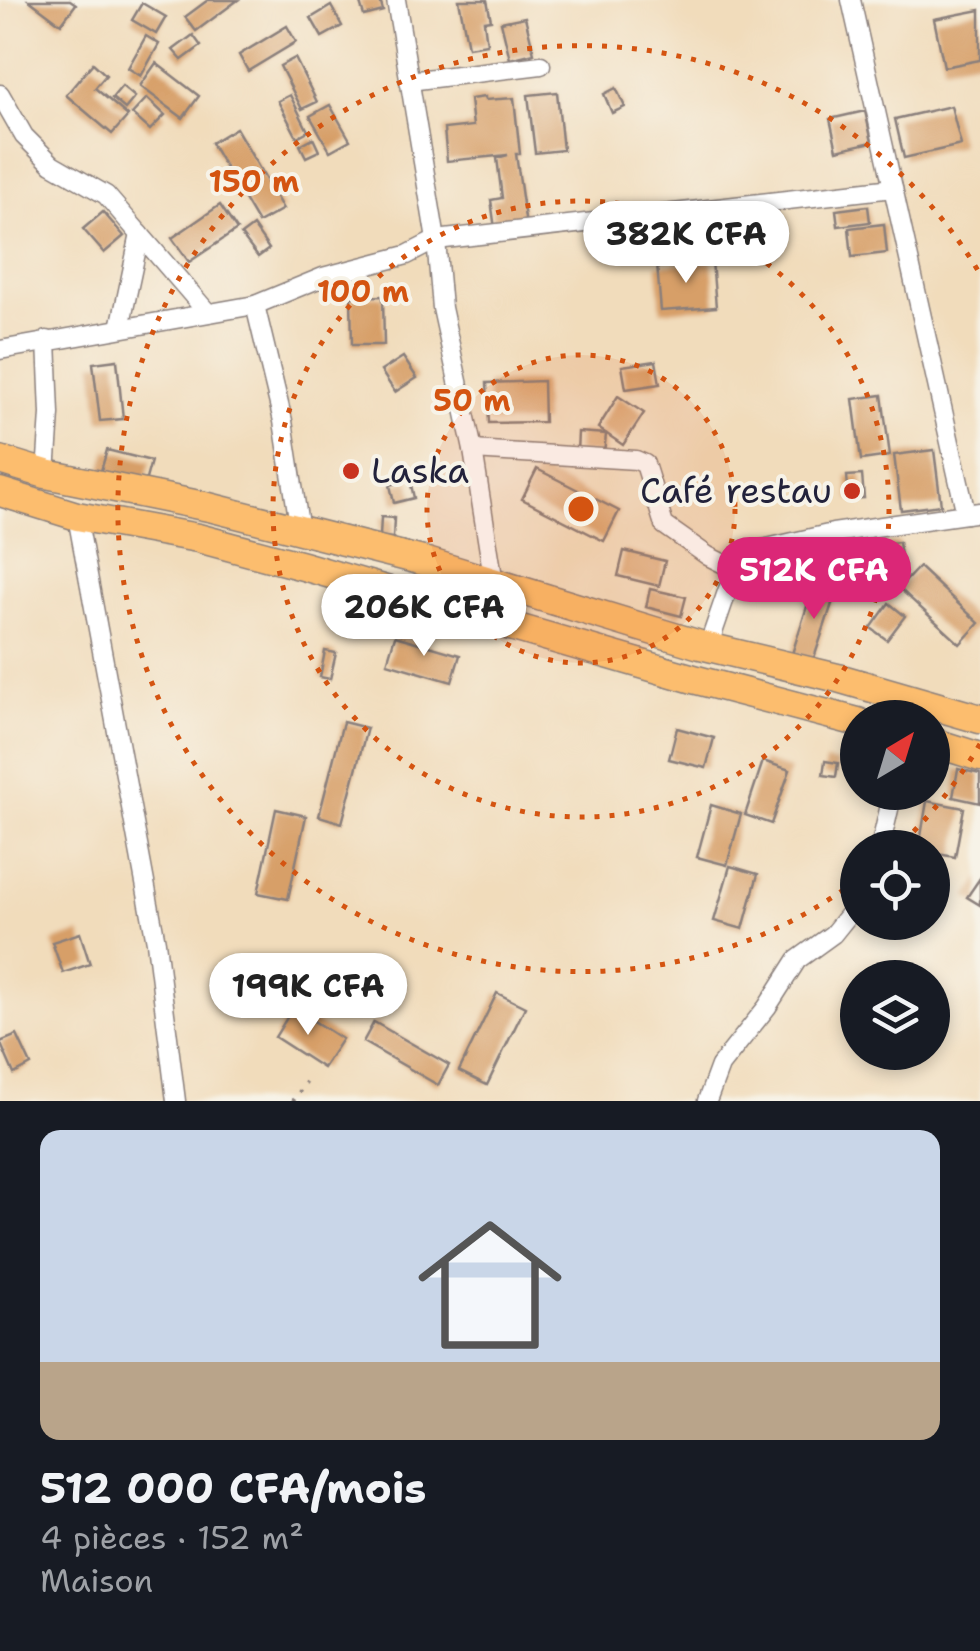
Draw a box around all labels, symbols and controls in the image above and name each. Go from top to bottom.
text: 150 m [209,161,299,202]
pin: 382K CFA [583,201,789,286]
text: 382K CFA [605,212,767,255]
text: 100 m [317,271,409,312]
text: 50 m [433,380,511,421]
place label: Laska [371,447,469,494]
marker: Laska [340,460,362,482]
place label: Café restau [640,467,832,514]
marker: Café restau [841,480,863,502]
centre of rings [563,491,599,527]
pin: 512K CFA [711,537,917,622]
text: 512K CFA [739,548,889,591]
pin: 206K CFA [321,574,527,659]
text: 206K CFA [343,585,505,628]
north arrow [840,700,950,810]
map controls [840,700,950,1070]
button: locate [840,830,950,940]
pin: 199K CFA [205,953,411,1038]
button: layers [840,960,950,1070]
text: 199K CFA [231,964,385,1007]
icon: home [400,1195,580,1375]
text: 512 000 CFA/mois [40,1460,426,1516]
text: 4 pièces · 152 m² [40,1516,304,1559]
text: Maison [40,1559,153,1602]

